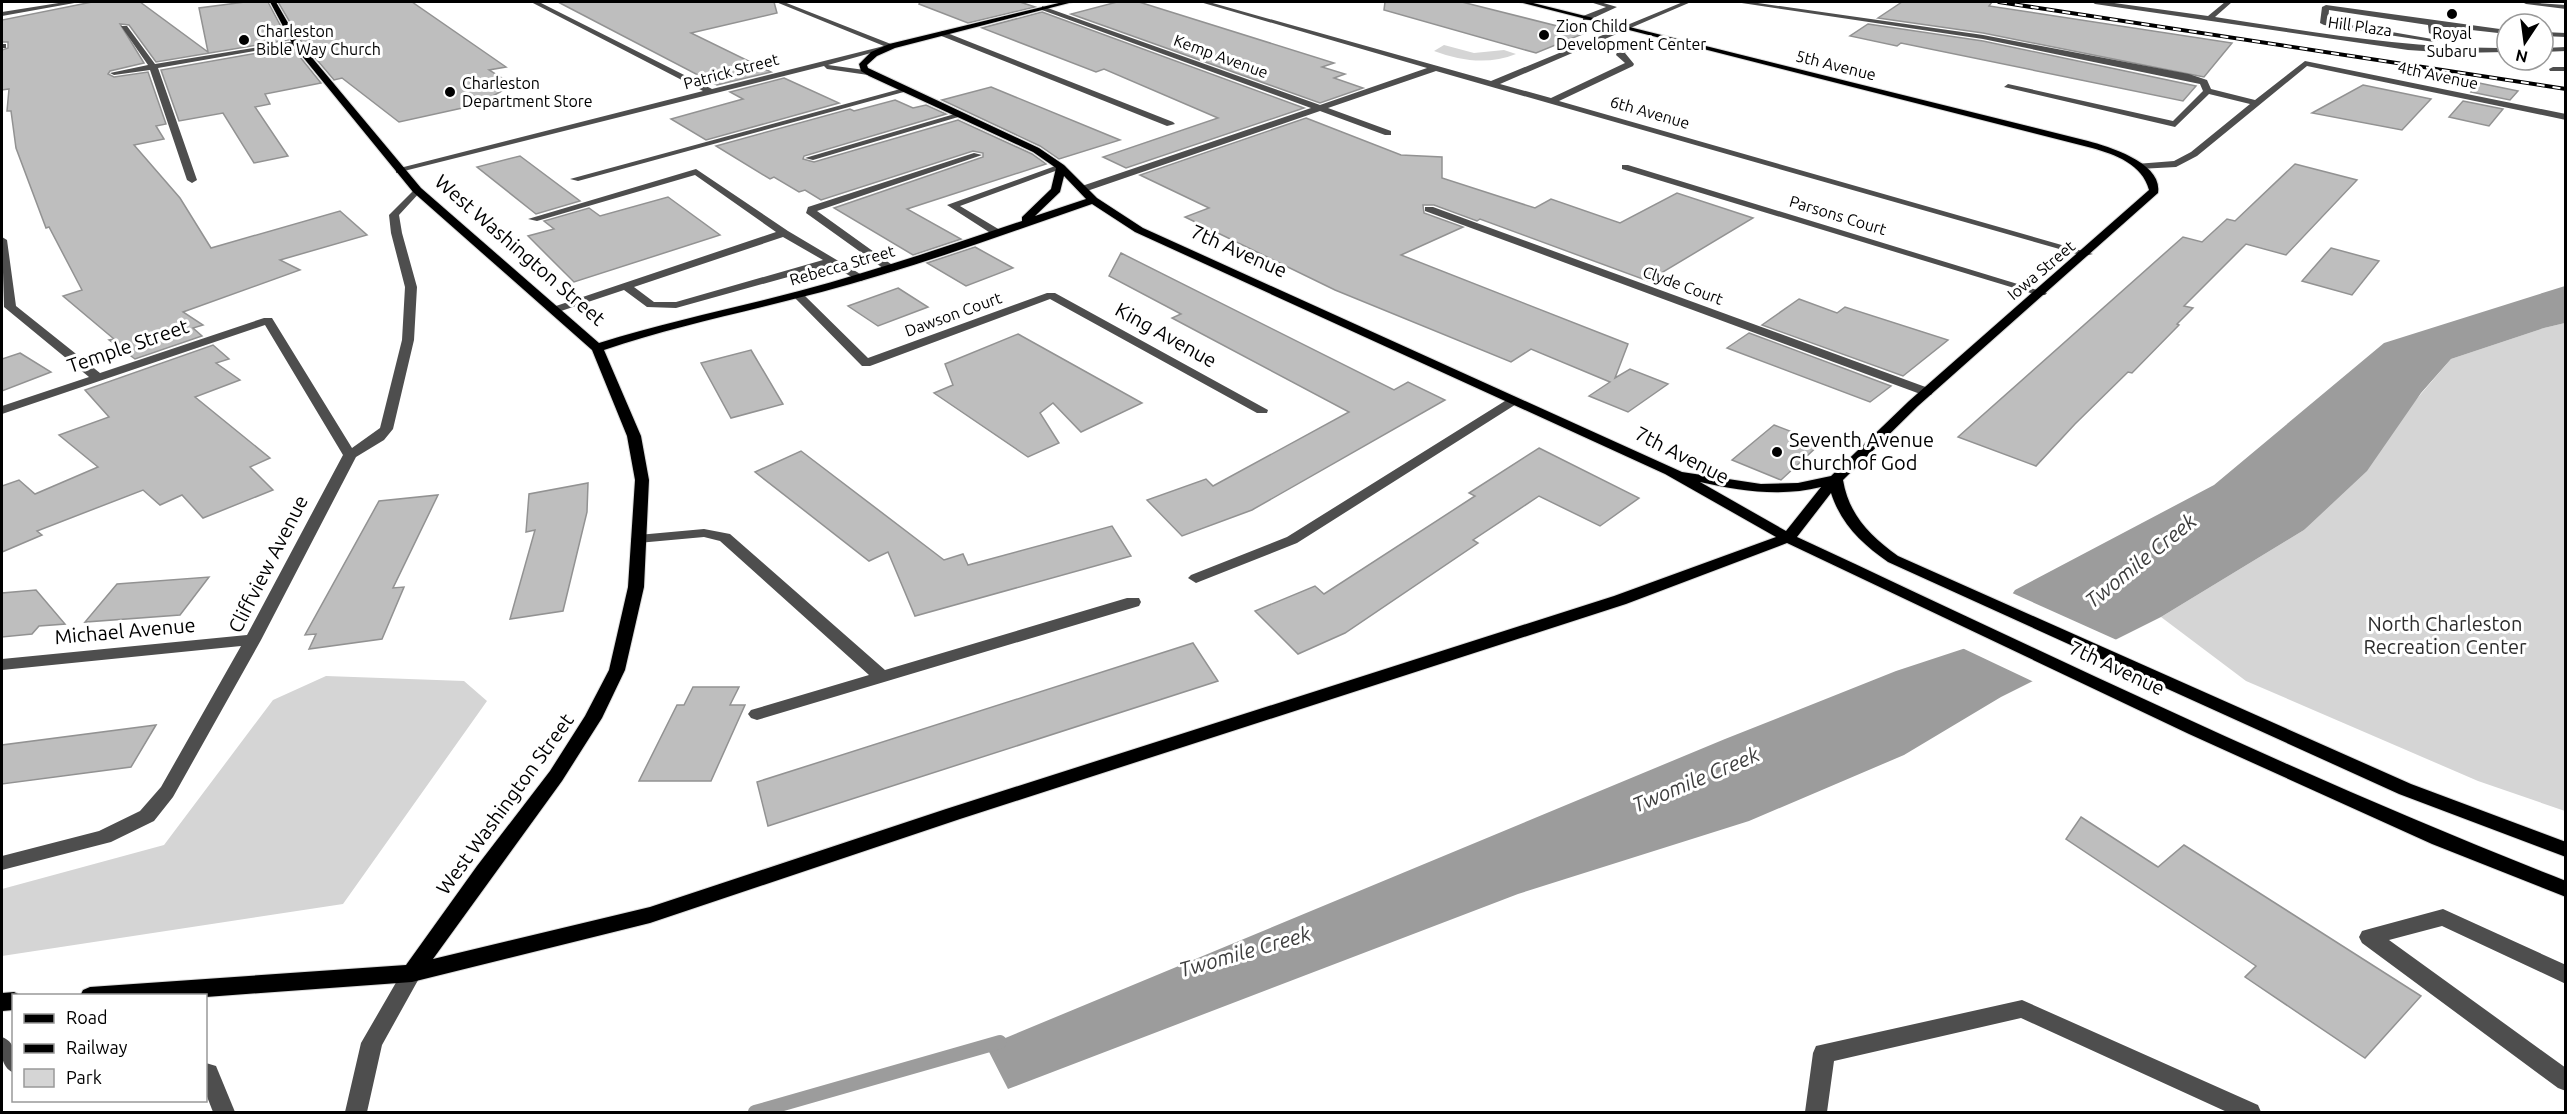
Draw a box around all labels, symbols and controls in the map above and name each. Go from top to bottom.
marker: Royal Subaru [2445,7,2459,21]
north arrow [2495,12,2555,72]
street label: Hill Plaza [2327,13,2393,39]
place label: Zion Child Development Center [1556,17,1706,53]
place label: Charleston Bible Way Church [256,22,381,58]
place label: Royal Subaru [2427,24,2477,60]
marker: Zion Child Development Center [1537,28,1551,42]
street label: Kemp Avenue [1171,31,1271,81]
marker: Charleston Bible Way Church [237,33,251,47]
street label: 5th Avenue [1794,46,1878,84]
text: N [2514,47,2529,67]
street label: Patrick Street [681,49,781,92]
street label: 4th Avenue [2396,58,2480,92]
place label: Charleston Department Store [462,74,593,110]
marker: Charleston Department Store [443,85,457,99]
street label: 6th Avenue [1608,92,1692,132]
street label: West Washington Street [431,169,610,330]
street label: Parsons Court [1787,192,1889,238]
street label: 7th Avenue [1188,219,1291,282]
street label: Iowa Street [2004,236,2079,303]
street label: Rebecca Street [787,241,897,289]
street label: Clyde Court [1640,262,1726,308]
street label: Dawson Court [902,288,1005,340]
street label: King Avenue [1112,297,1221,372]
street label: Temple Street [64,314,192,377]
street label: 7th Avenue [1631,421,1733,488]
place label: Seventh Avenue Church of God [1789,428,1934,474]
marker: Seventh Avenue Church of God [1770,445,1784,459]
street label: Cliffview Avenue [223,491,312,636]
water label: Twomile Creek [2080,508,2201,612]
park label: North Charleston Recreation Center [2363,612,2527,658]
street label: Michael Avenue [53,613,196,648]
street label: 7th Avenue [2066,635,2169,700]
street label: West Washington Street [431,709,578,899]
water label: Twomile Creek [1628,741,1763,817]
water label: Twomile Creek [1176,921,1314,981]
legend [12,994,207,1102]
text: Road [66,1007,108,1027]
text: Railway [66,1037,128,1057]
text: Park [66,1067,102,1087]

